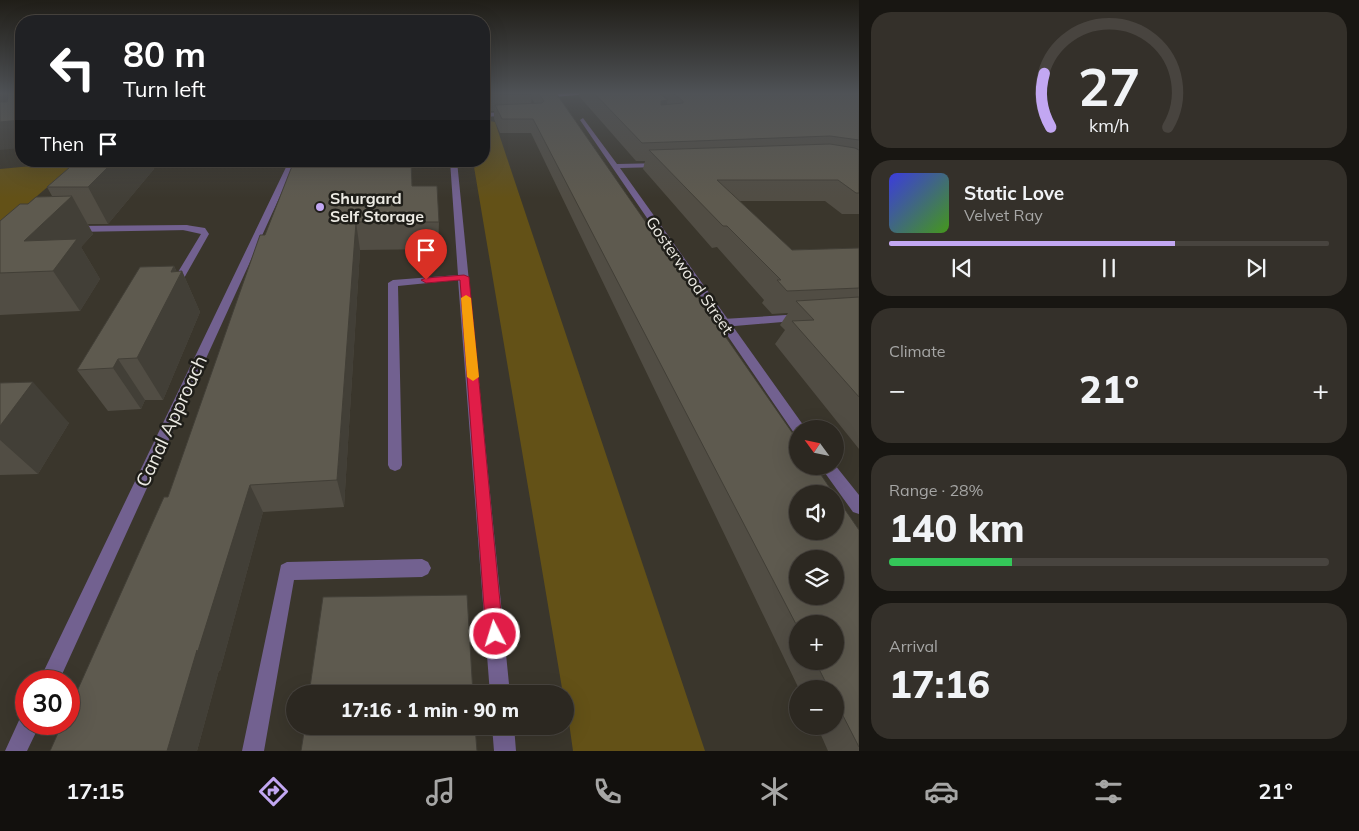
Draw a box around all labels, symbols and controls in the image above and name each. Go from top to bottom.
text: 80 m [123,32,206,76]
icon: left [40,35,105,100]
text: 27 [1078,54,1140,119]
text: Turn left [123,75,206,103]
text: km/h [1089,114,1129,136]
icon: arrive [94,130,122,158]
text: Then [40,132,84,156]
text: Static Love [964,181,1064,205]
place label: Shurgard Self Storage [330,188,424,226]
marker: Shurgard Self Storage [314,201,326,213]
text: Velvet Ray [964,205,1043,225]
street label: Gosterwood Street [642,212,738,338]
pin [405,229,447,280]
icon: arrive [412,236,440,264]
icon: previous [948,254,976,282]
icon: pause [1095,254,1123,282]
icon: next [1242,254,1270,282]
text: Climate [889,341,945,361]
street label: Canal Approach [130,351,212,491]
text: 21° [1079,365,1139,413]
text: − [889,372,906,407]
text: + [1312,372,1329,407]
north arrow [789,420,844,475]
map controls [789,420,844,735]
text: Range · 28% [889,480,984,500]
button: sound [789,485,844,540]
text: 140 km [889,504,1025,552]
button: layers [789,550,844,605]
position arrow [468,607,520,659]
button: + [789,615,844,670]
text: Arrival [889,636,938,656]
text: 17:16 [889,660,990,708]
speed limit sign: 30 [15,670,80,735]
button: − [789,680,844,735]
text: 17:16 · 1 min · 90 m [341,698,519,722]
icon: directions [256,774,291,809]
icon: music [423,774,458,809]
icon: phone [590,774,625,809]
icon: climate [757,774,792,809]
icon: car [924,774,959,809]
icon: filters [1091,774,1126,809]
text: 17:15 [66,777,124,805]
text: 21° [1258,777,1293,805]

